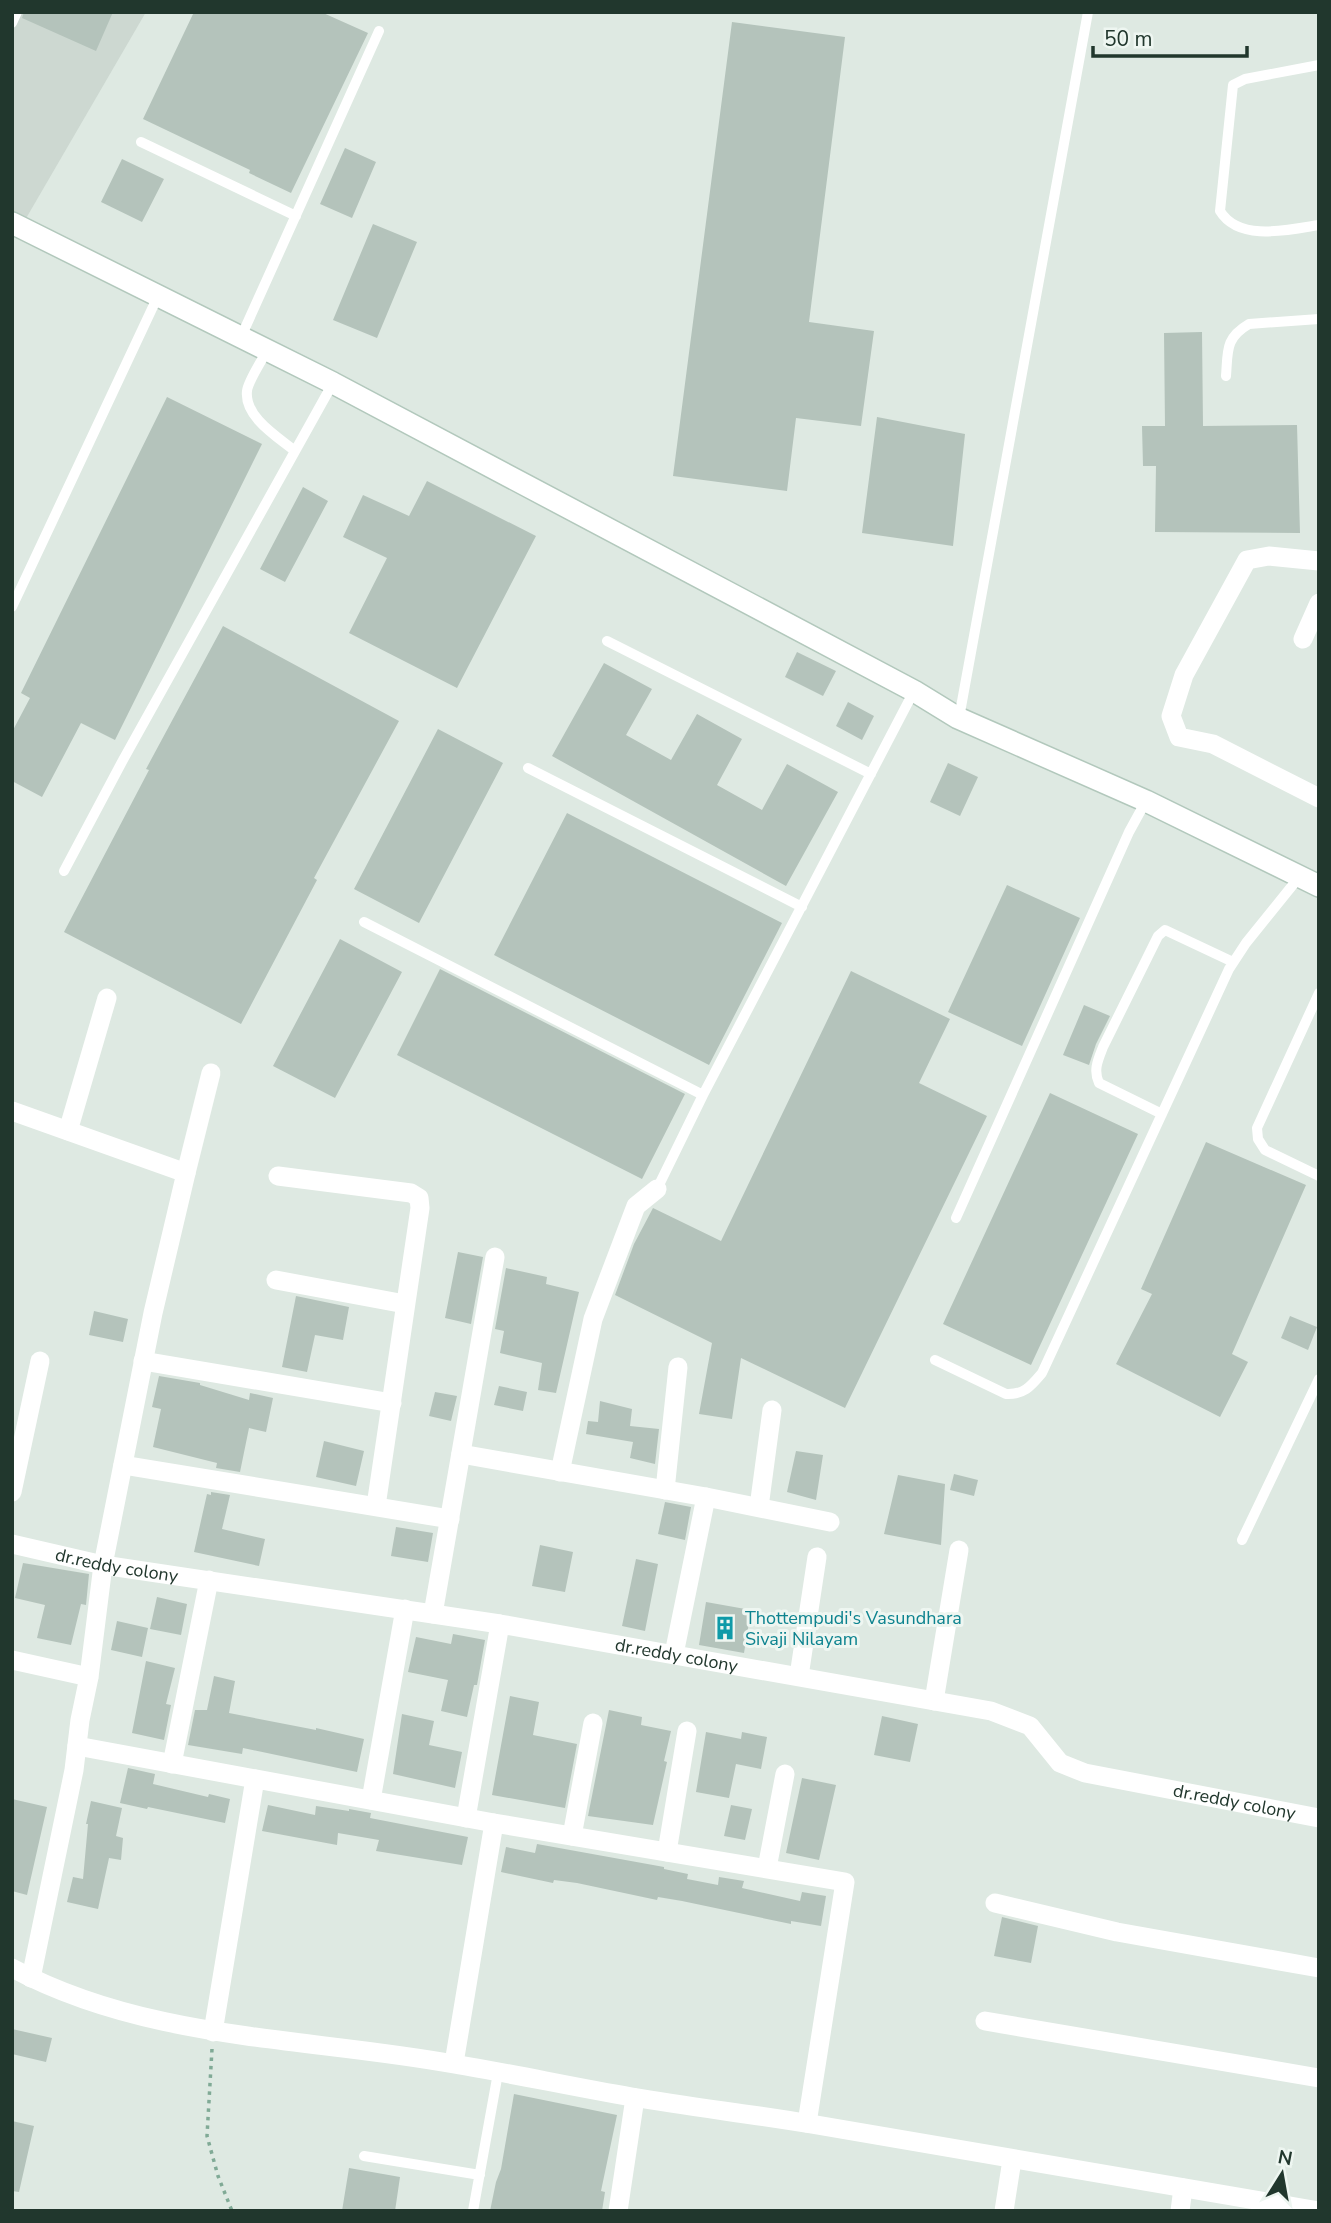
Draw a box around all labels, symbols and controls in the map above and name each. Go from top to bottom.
scale bar [1093,14,1247,58]
text: 50 m [1104,25,1153,53]
street label: dr.reddy colony [53,1542,180,1588]
place label: Thottempudi's Vasundhara Sivaji Nilayam [745,1606,962,1651]
building icon: Thottempudi's Vasundhara Sivaji Nilayam [711,1614,739,1642]
street label: dr.reddy colony [613,1633,741,1678]
street label: dr.reddy colony [1171,1778,1299,1825]
north arrow [1247,2139,1317,2209]
text: N [1276,2144,1295,2172]

